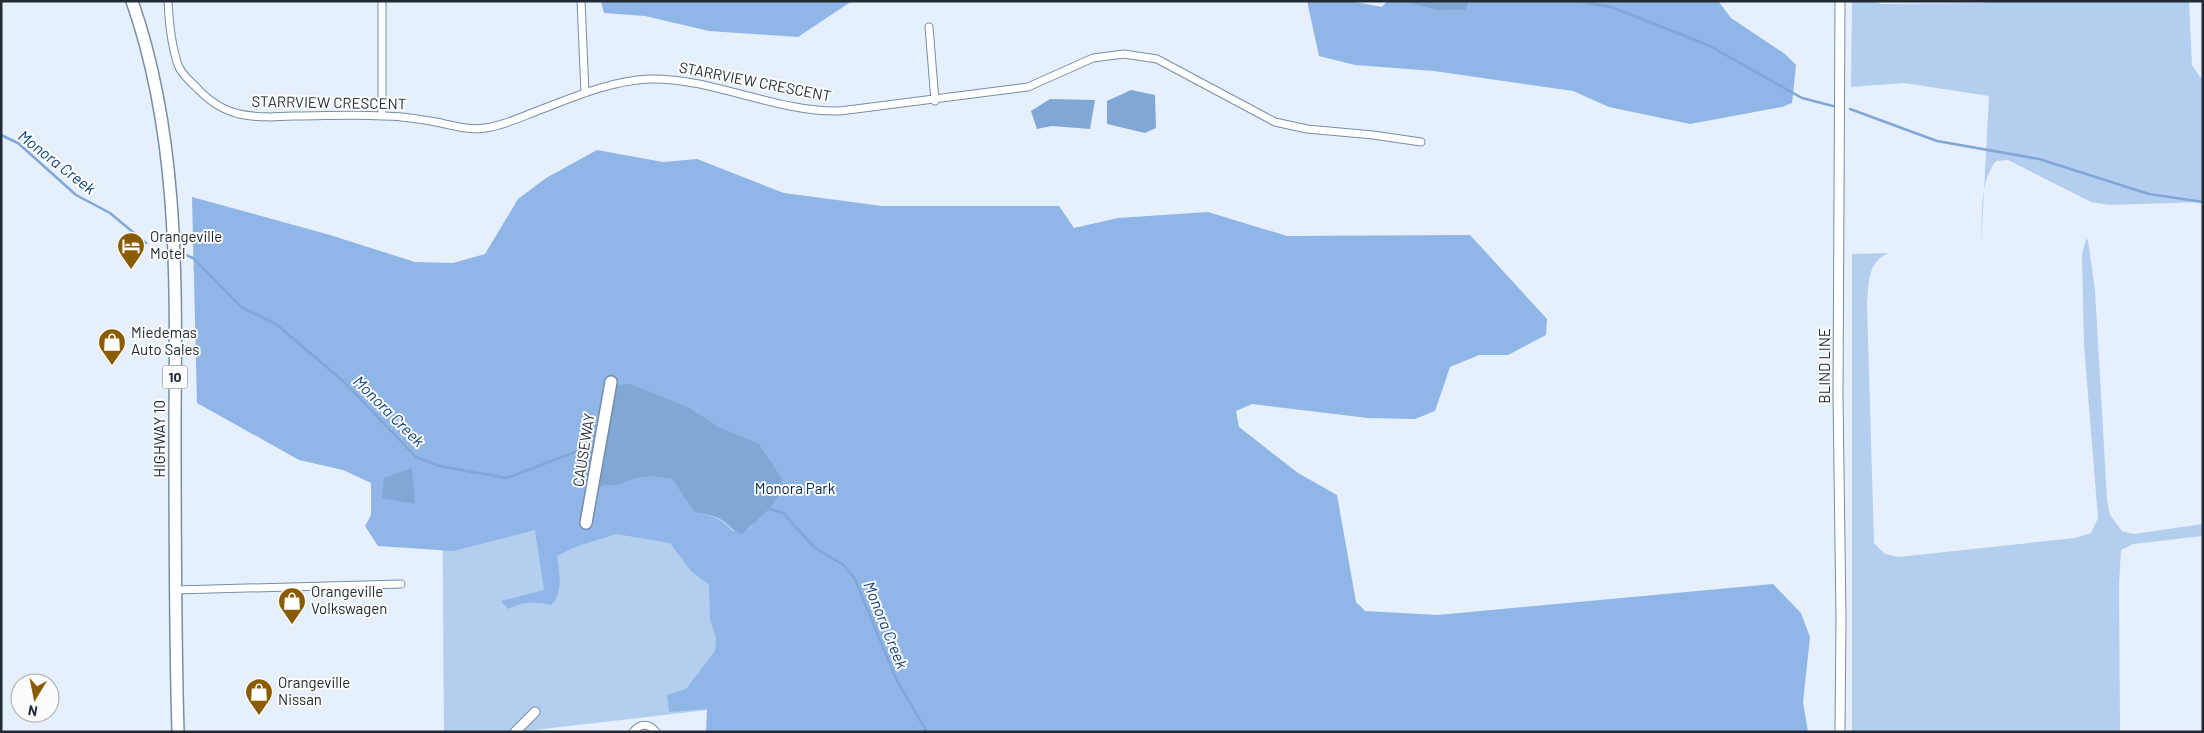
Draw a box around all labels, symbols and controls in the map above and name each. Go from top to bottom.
street label: STARRVIEW CRESCENT [678,57,833,105]
street label: STARRVIEW CRESCENT [252,92,406,112]
water label: Monora Creek [15,126,100,198]
place label: Orangeville Motel [150,227,222,262]
hotel icon: Orangeville Motel [116,231,146,270]
place label: Miedemas Auto Sales [131,323,199,358]
shop icon: Miedemas Auto Sales [97,327,127,366]
street label: BLIND LINE [1815,328,1833,404]
road number: 10 [162,366,188,388]
water label: Monora Creek [350,371,429,450]
street label: HIGHWAY 10 [150,400,168,478]
street label: CAUSEWAY [568,412,598,488]
park label: Monora Park [755,479,836,497]
water label: Monora Creek [860,578,913,672]
place label: Orangeville Volkswagen [311,582,387,617]
shop icon: Orangeville Volkswagen [277,586,307,625]
north arrow [10,673,60,723]
place label: Orangeville Nissan [278,673,350,708]
shop icon: Orangeville Nissan [244,677,274,716]
text: N [27,702,39,720]

